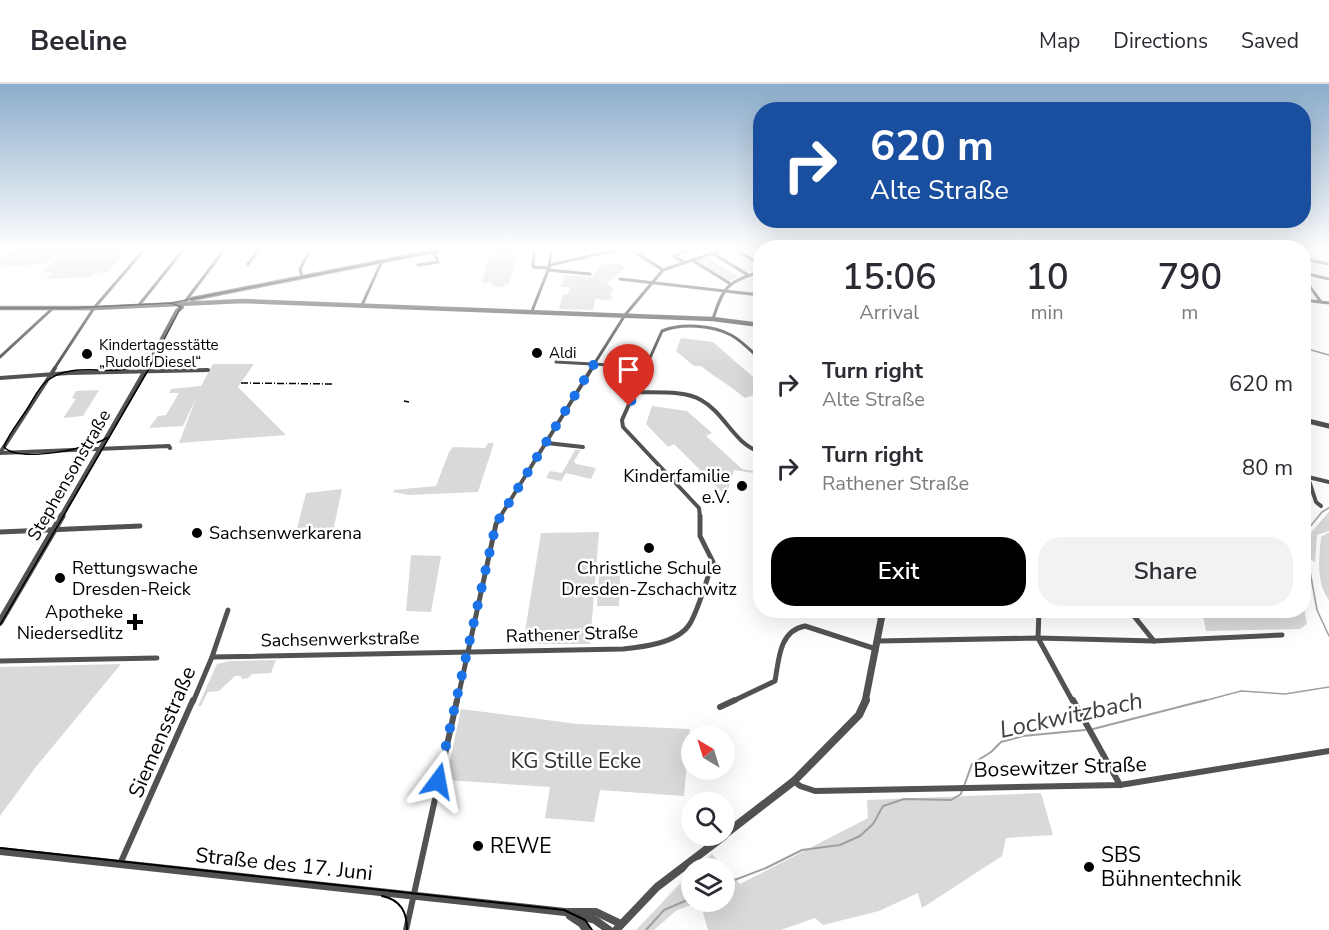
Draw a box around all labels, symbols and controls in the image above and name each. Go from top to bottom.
text: Beeline [30,22,127,60]
text: Map [1039,27,1080,55]
text: Directions [1113,27,1208,55]
text: Saved [1241,27,1299,55]
text: 620 m [870,118,994,175]
icon: right [771,126,849,204]
text: Alte Straße [870,172,1009,209]
text: 15:06 [842,253,937,302]
text: 10 [1025,253,1069,302]
text: 790 [1157,253,1222,302]
text: Arrival [859,299,919,326]
text: min [1030,299,1064,326]
text: m [1181,299,1198,326]
place label: Kindertagesstätte „Rudolf Diesel“ [99,335,219,372]
place label: Aldi [549,343,577,363]
pin [603,344,654,406]
marker: Aldi [530,346,544,360]
marker: Kindertagesstätte „Rudolf Diesel“ [80,347,94,361]
icon: arrive [612,353,645,386]
text: Turn right [822,356,923,386]
icon: right [771,368,804,401]
text: 620 m [1229,369,1293,399]
text: Alte Straße [822,386,925,413]
street label: Stephensonstraße [22,405,116,545]
text: Turn right [822,440,923,470]
icon: right [771,452,804,485]
text: 80 m [1242,453,1293,483]
place label: Kinderfamilie e.V. [623,464,730,509]
text: Rathener Straße [822,470,969,497]
marker: Kinderfamilie e.V. [735,479,749,493]
place label: Sachsenwerkarena [209,521,362,545]
marker: Sachsenwerkarena [190,526,204,540]
button: Exit [771,537,1026,606]
button: Share [1038,537,1293,606]
marker: Christliche Schule Dresden-Zschachwitz [642,541,656,555]
place label: Rettungswache Dresden-Reick [72,556,198,601]
place label: Christliche Schule Dresden-Zschachwitz [561,556,737,601]
marker: Rettungswache Dresden-Reick [53,571,67,585]
place label: Apotheke Niedersedlitz [17,600,123,645]
marker: Apotheke Niedersedlitz [128,615,142,629]
street label: Rathener Straße [505,620,639,648]
street label: Sachsenwerkstraße [260,626,420,652]
street label: Siemensstraße [122,662,202,802]
water label: Lockwitzbach [996,684,1146,746]
north arrow [681,726,735,780]
map controls [681,726,735,912]
park label: KG Stille Ecke [511,747,641,775]
position arrow [406,749,470,813]
street label: Bosewitzer Straße [973,750,1147,784]
button: search [681,792,735,846]
place label: REWE [490,832,552,860]
marker: REWE [471,839,485,853]
street label: Straße des 17. Juni [194,841,374,887]
place label: SBS Bühnentechnik [1101,841,1242,893]
button: layers [681,858,735,912]
marker: SBS Bühnentechnik [1082,860,1096,874]

